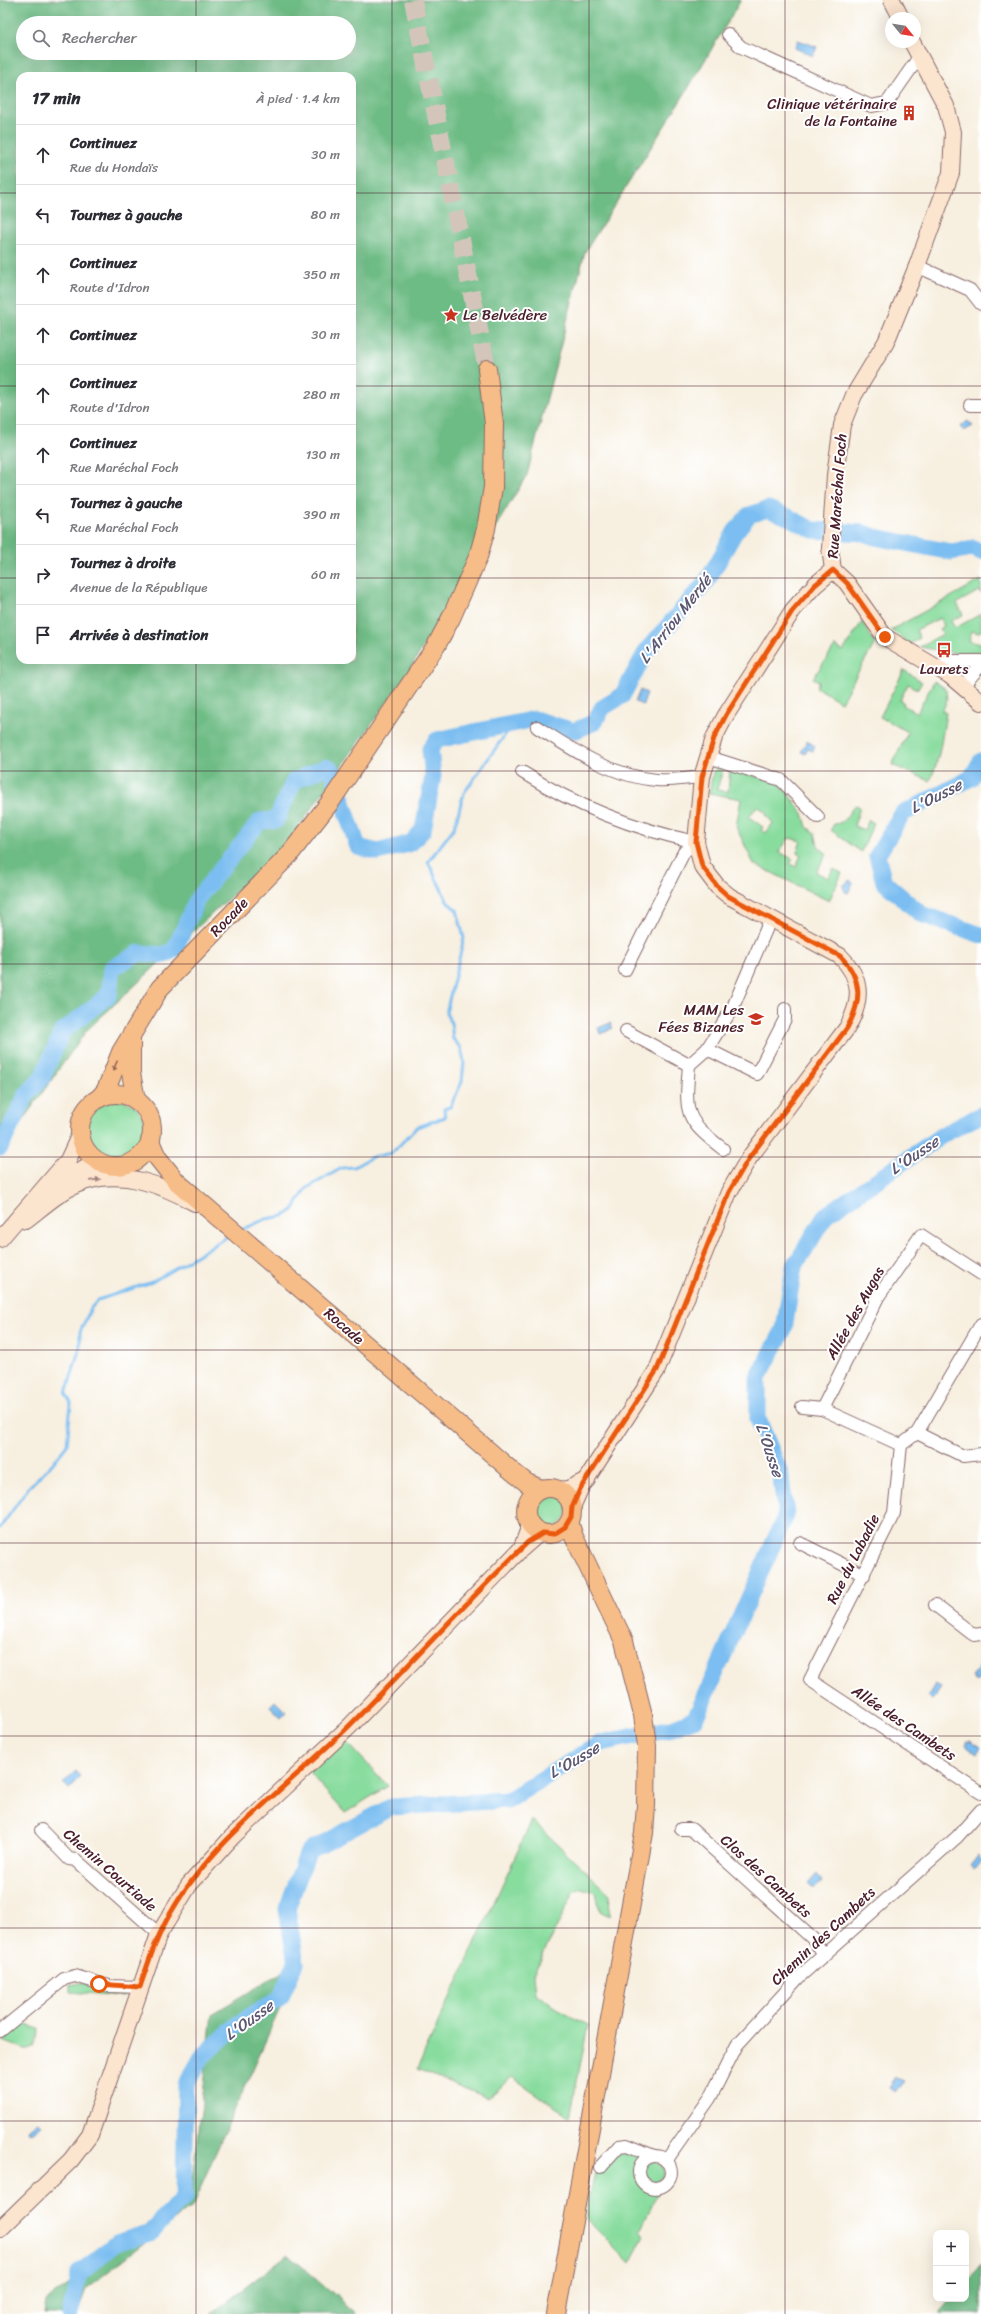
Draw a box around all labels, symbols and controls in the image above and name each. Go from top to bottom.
north arrow [885,12,921,48]
search box [16,16,356,60]
text: Rechercher [62,25,137,51]
icon: search [30,27,52,49]
text: 17 min [32,83,80,113]
text: À pied · 1.4 km [256,87,340,110]
place label: Clinique vétérinaire de la Fontaine [767,91,897,134]
building icon: Clinique vétérinaire de la Fontaine [900,104,918,122]
text: Continuez [70,130,137,156]
text: 30 m [311,143,340,166]
icon: ahead [32,144,54,166]
text: Rue du Hondaïs [70,156,158,179]
text: Tournez à gauche [70,202,182,228]
text: 80 m [311,203,340,226]
icon: left [32,204,54,226]
text: Continuez [70,250,137,276]
text: 350 m [303,263,340,286]
icon: ahead [32,264,54,286]
text: Route d'Idron [70,276,149,299]
place label: Le Belvédère [463,302,548,328]
place icon: Le Belvédère [442,306,460,324]
text: Continuez [70,322,137,348]
text: 30 m [311,323,340,346]
icon: ahead [32,324,54,346]
text: Continuez [70,370,137,396]
text: 280 m [303,383,340,406]
icon: ahead [32,384,54,406]
text: Route d'Idron [70,396,149,419]
text: Continuez [70,430,137,456]
street label: Rue Maréchal Foch [820,433,854,559]
text: 130 m [306,443,340,466]
icon: ahead [32,444,54,466]
text: Rue Maréchal Foch [70,456,178,479]
text: Tournez à gauche [70,490,182,516]
text: 390 m [303,503,340,526]
icon: left [32,504,54,526]
text: Rue Maréchal Foch [70,516,178,539]
text: Tournez à droite [70,550,176,576]
text: 60 m [311,563,340,586]
icon: right [32,564,54,586]
water label: L'Arriou Merdé [631,566,721,670]
text: Avenue de la République [70,576,208,599]
text: Arrivée à destination [70,622,208,648]
icon: arrive [32,624,54,646]
route end [876,628,894,646]
bus stop icon: Laurets [935,641,953,659]
place label: Laurets [920,656,969,682]
water label: L'Ousse [905,770,969,821]
street label: Rocade [203,891,255,943]
place label: MAM Les Fées Bizanes [658,997,744,1040]
school or university icon: MAM Les Fées Bizanes [747,1010,765,1028]
one-way arrow [111,1060,118,1072]
water label: L'Ousse [883,1127,946,1182]
one-way arrow [89,1177,101,1183]
street label: Allée des Augas [818,1261,892,1365]
street label: Rocade [318,1301,370,1351]
water label: L'Ousse [747,1419,793,1483]
street label: Rue du Labadie [819,1509,887,1609]
street label: Allée des Cambets [845,1678,962,1768]
water label: L'Ousse [543,1733,607,1786]
street label: Chemin Courtiade [57,1822,163,1919]
street label: Clos des Cambets [714,1828,818,1925]
street label: Chemin des Cambets [765,1880,882,1992]
route start [90,1975,108,1993]
water label: L'Ousse [218,1991,281,2048]
map controls [933,2230,969,2302]
button: + [933,2230,969,2266]
button: − [933,2266,969,2302]

